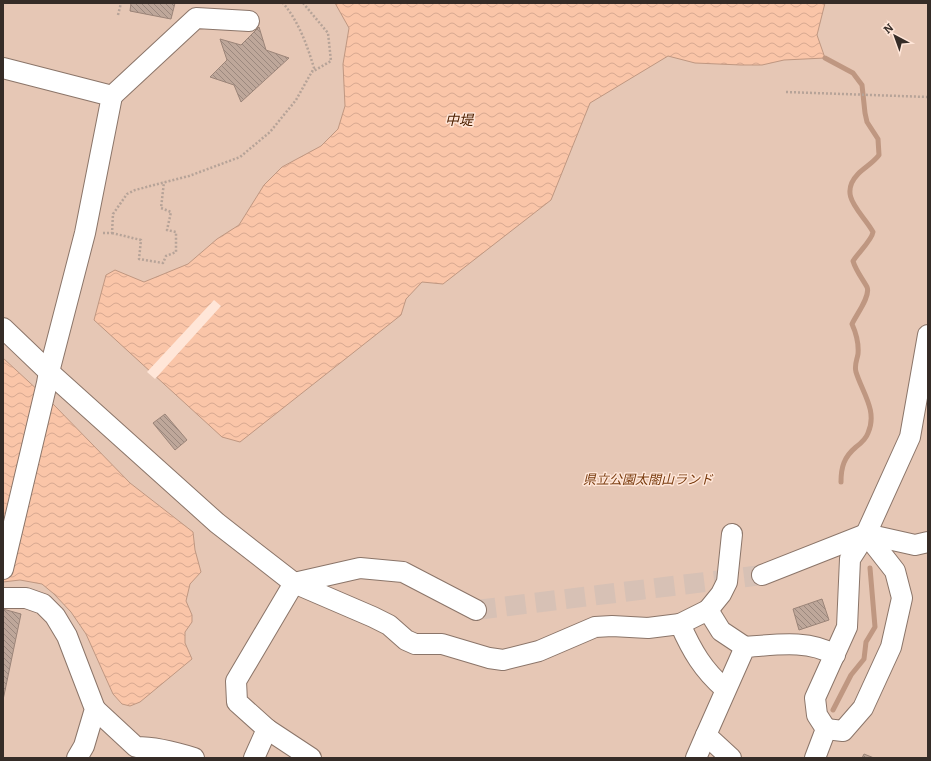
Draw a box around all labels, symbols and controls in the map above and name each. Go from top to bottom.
north arrow [875,16,915,56]
text: N [881,21,897,37]
water label: 中堤 [445,112,475,129]
park label: 県立公園太閤山ランド [583,472,714,487]

